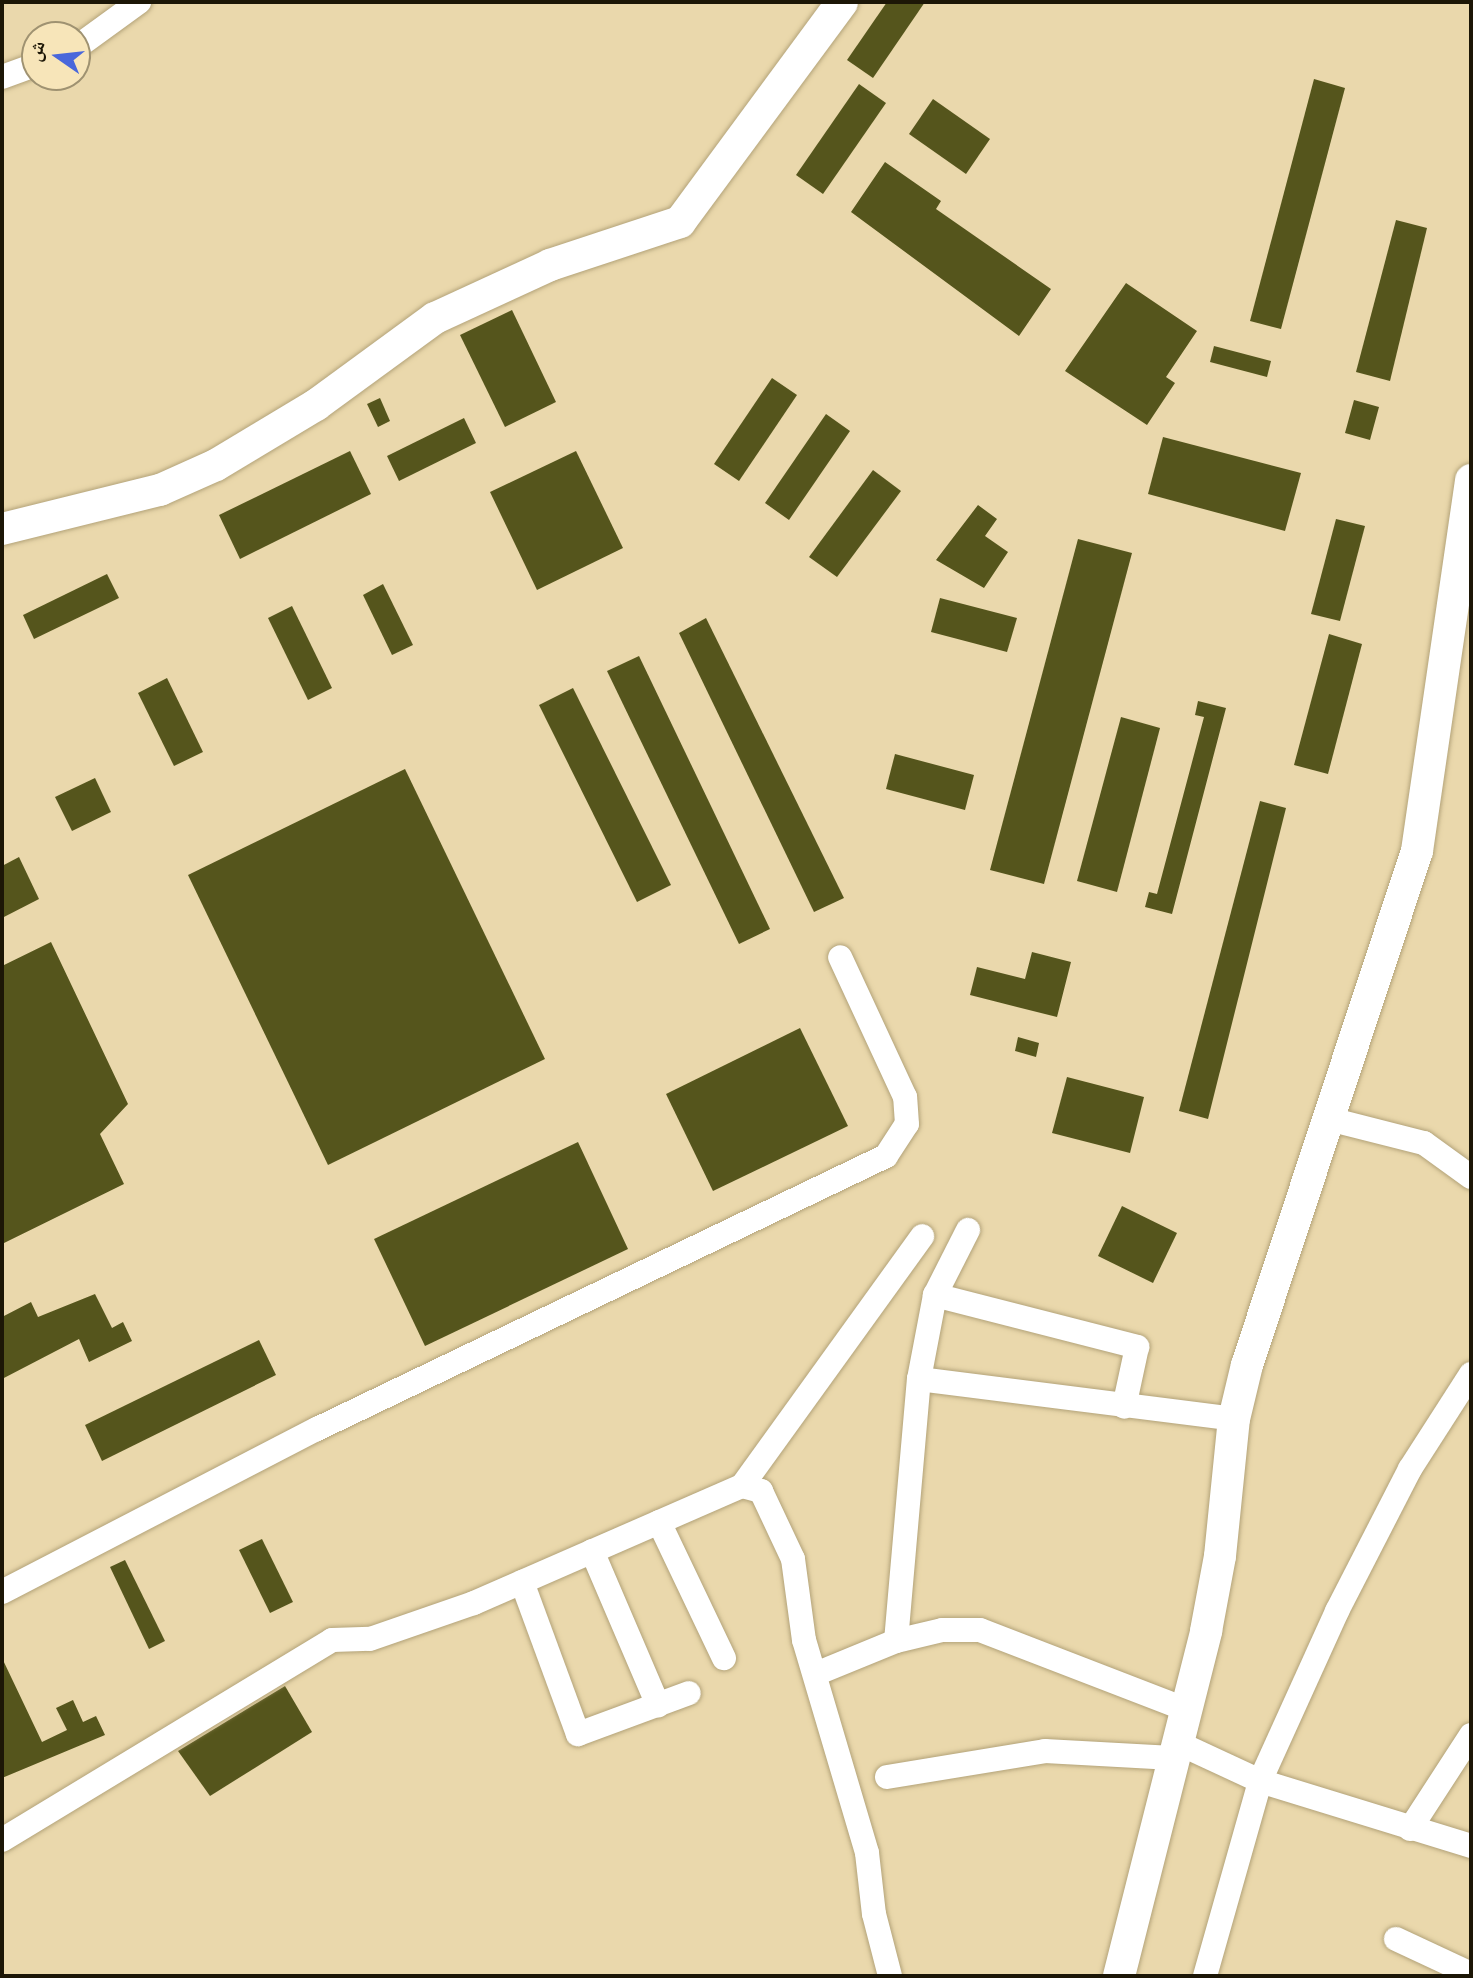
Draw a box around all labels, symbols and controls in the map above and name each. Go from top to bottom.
north arrow [21,21,91,91]
text: ش [22,38,53,64]

